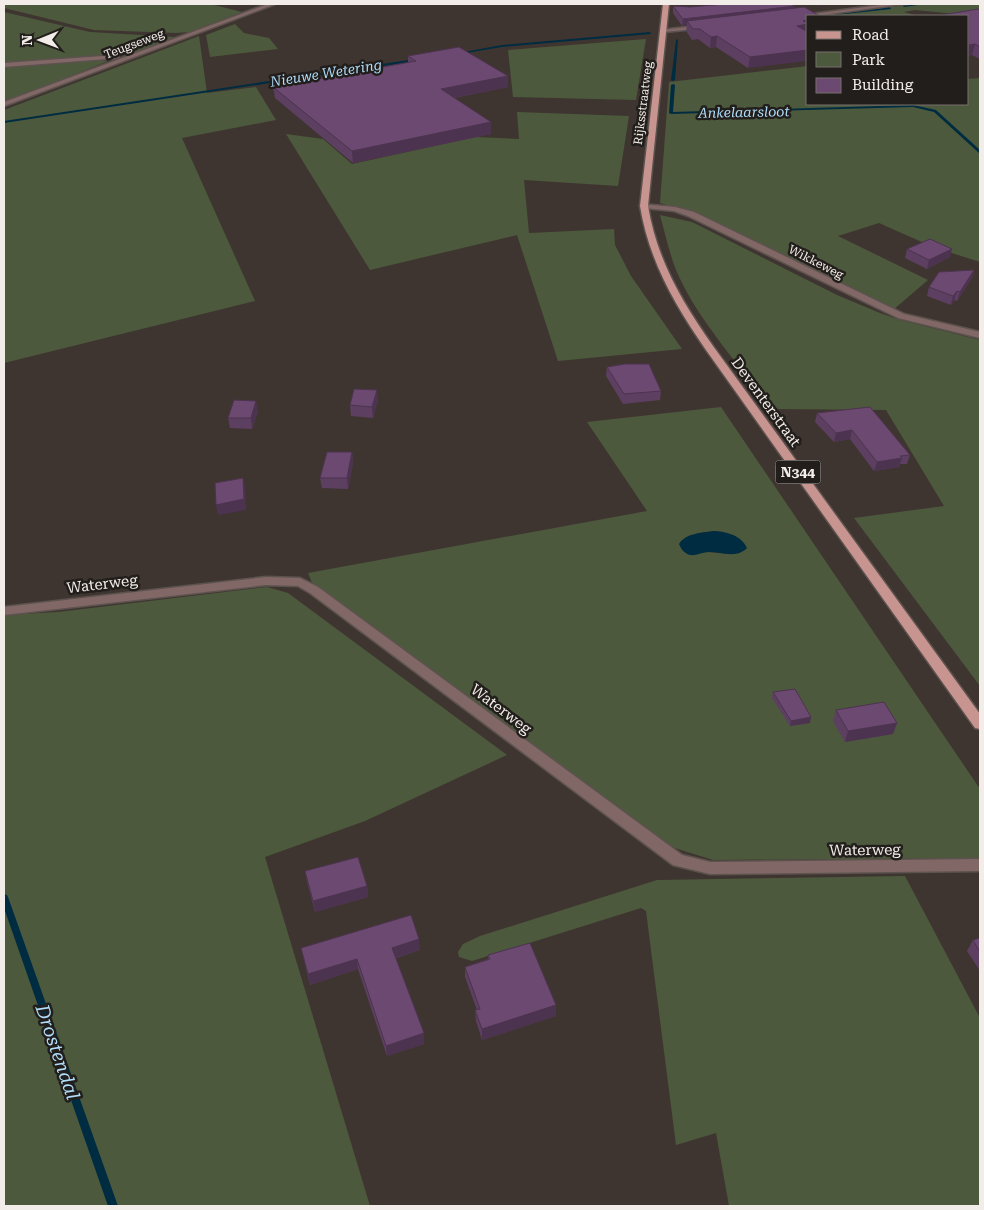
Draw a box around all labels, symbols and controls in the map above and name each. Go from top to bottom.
north arrow [15,15,65,65]
legend [806,15,969,105]
street label: Teugseweg [102,26,166,62]
text: Road [852,26,889,44]
text: N [19,34,35,46]
text: Park [852,51,886,69]
water label: Nieuwe Wetering [268,56,383,90]
street label: Rijksstraatweg [631,60,655,146]
text: Building [852,76,914,94]
water label: Ankelaarsloot [697,103,791,121]
street label: Wikkeweg [786,242,846,282]
street label: Deventerstraat [728,354,805,451]
road number: N344 [776,461,820,484]
street label: Waterweg [65,571,139,597]
street label: Waterweg [467,680,535,738]
street label: Waterweg [829,840,901,860]
water label: Drostendal [30,1001,85,1103]

